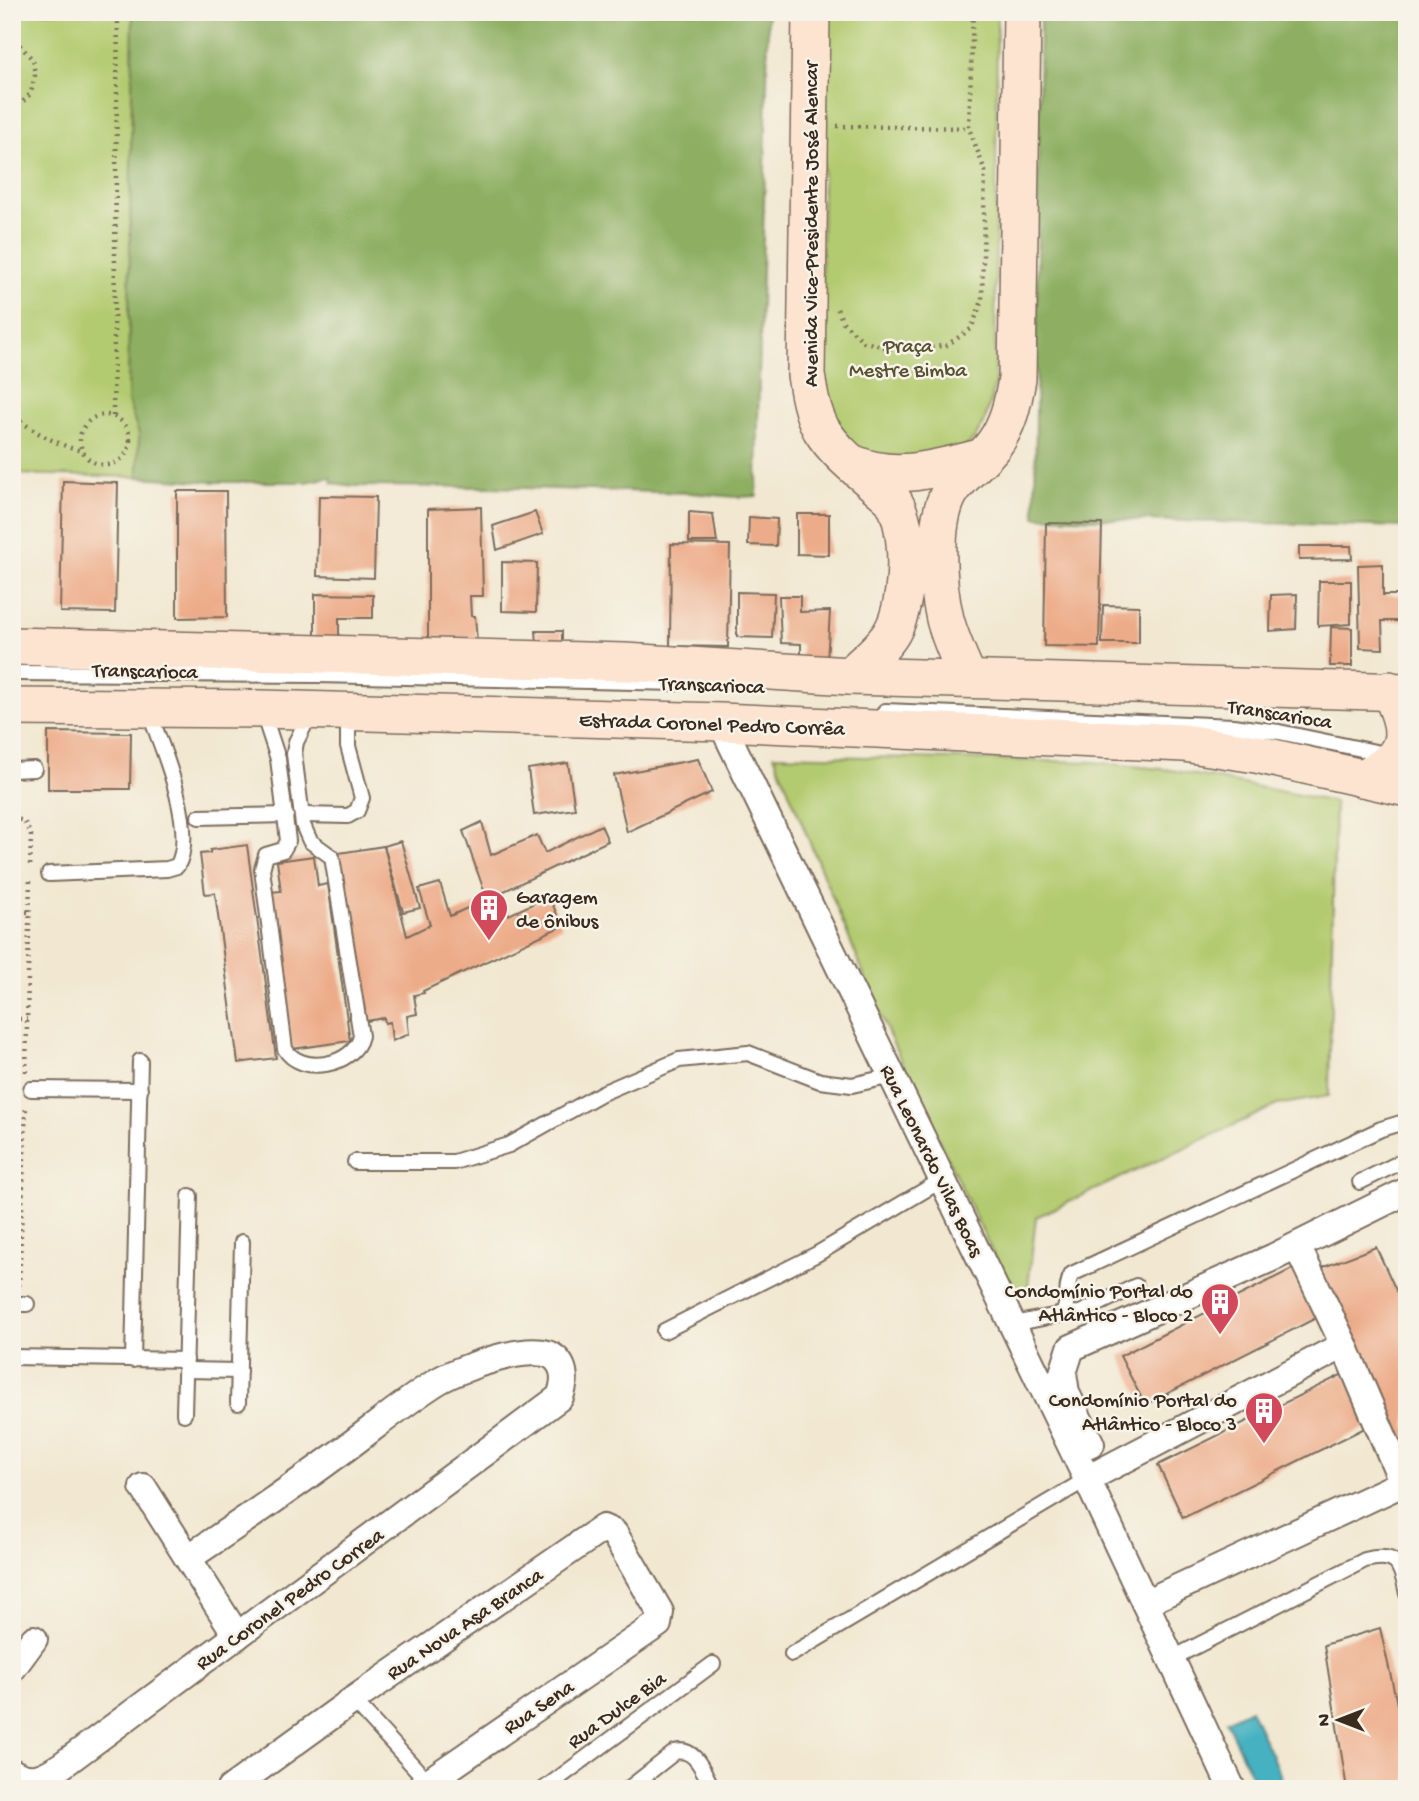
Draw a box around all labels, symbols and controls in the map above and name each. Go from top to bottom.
street label: Avenida Vice-Presidente José Alencar [801,59,826,387]
park label: Praça Mestre Bimba [849,336,968,385]
street label: Transcarioca [91,660,199,687]
street label: Transcarioca [658,673,766,702]
street label: Transcarioca [1224,696,1335,737]
street label: Estrada Coronel Pedro Corrêa [578,709,847,744]
building icon: Garagem de ônibus [468,887,510,942]
place label: Garagem de ônibus [516,887,599,936]
street label: Rua Leonardo Vilas Boas [872,1061,988,1263]
place label: Condomínio Portal do Atlântico - Bloco 2 [1005,1281,1193,1330]
building icon: Condomínio Portal do Atlântico - Bloco 2 [1199,1281,1241,1336]
place label: Condomínio Portal do Atlântico - Bloco 3 [1049,1390,1237,1439]
building icon: Condomínio Portal do Atlântico - Bloco 3 [1243,1390,1285,1445]
street label: Rua Coronel Pedro Correa [192,1523,391,1677]
street label: Rua Nova Asa Branca [383,1564,550,1688]
street label: Rua Dulce Bia [564,1667,673,1756]
street label: Rua Sena [500,1676,581,1742]
north arrow [1304,1686,1374,1756]
text: N [1314,1714,1337,1726]

